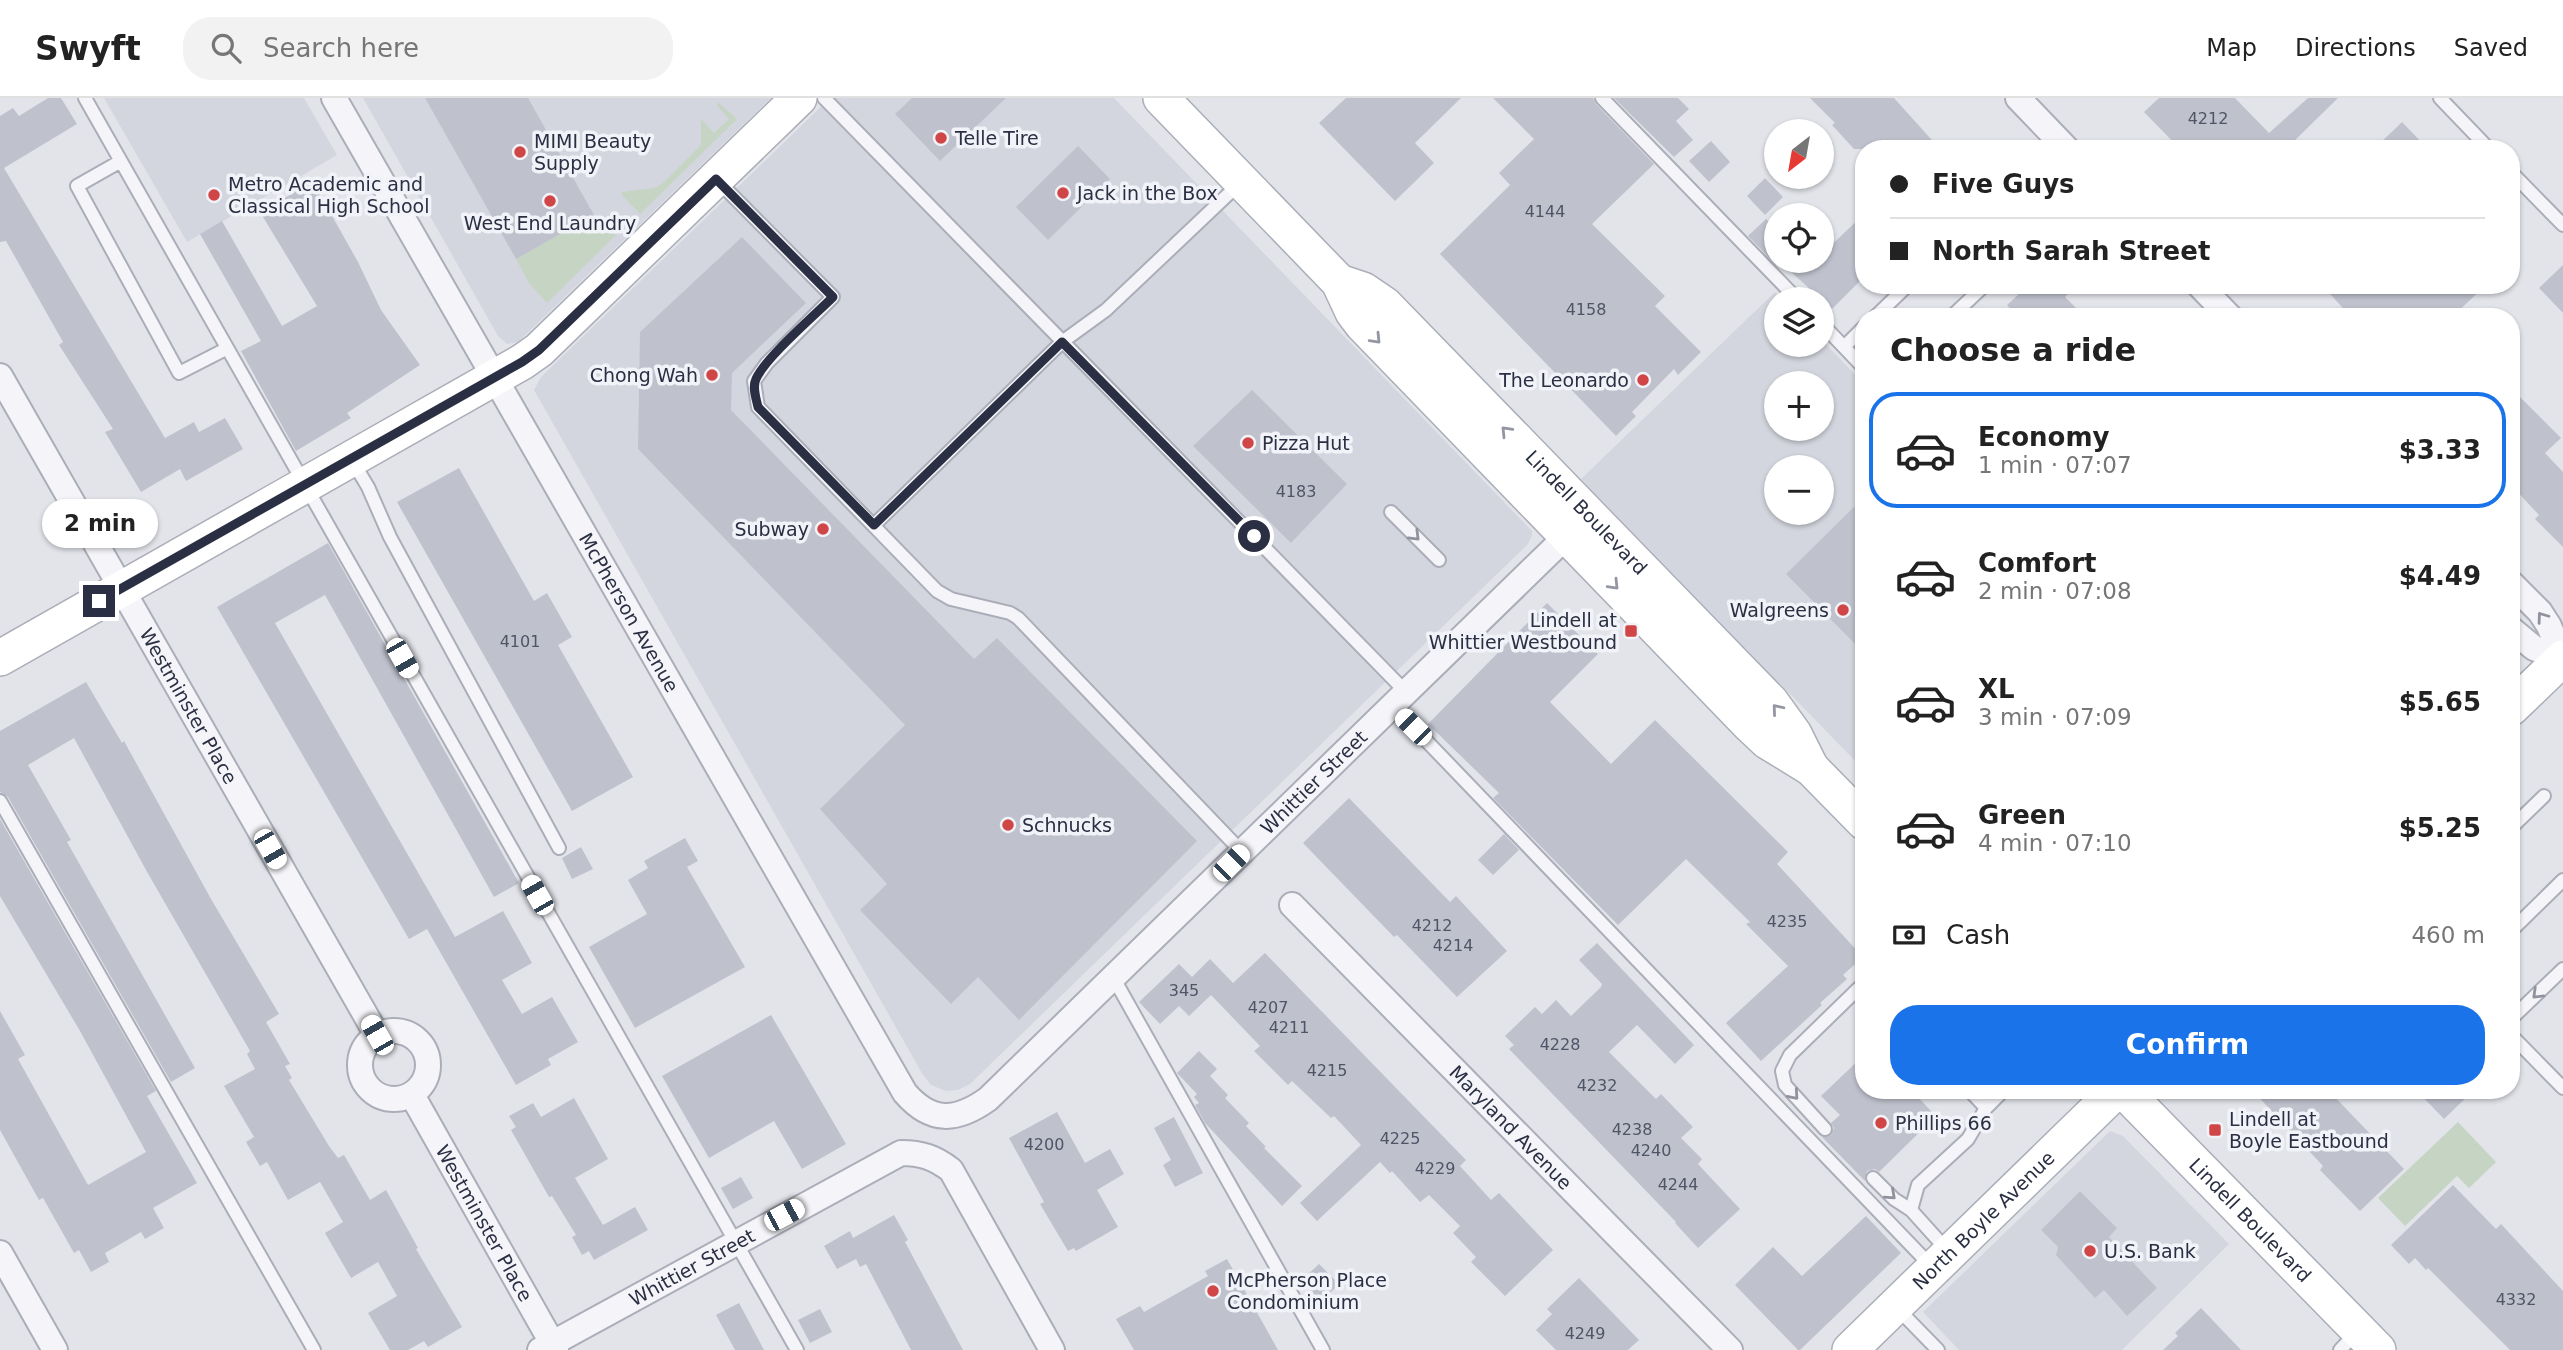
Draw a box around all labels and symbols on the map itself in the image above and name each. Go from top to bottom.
house number: 4212 [2188,109,2228,128]
north arrow [1764,119,1834,189]
place label: Telle Tire [954,127,1039,149]
place label: MIMI Beauty Supply [534,130,651,174]
marker: Telle Tire [933,130,949,146]
marker: MIMI Beauty Supply [512,144,528,160]
place label: Metro Academic and Classical High School [228,173,429,217]
place label: Jack in the Box [1076,182,1218,204]
marker: Jack in the Box [1055,185,1071,201]
marker: Metro Academic and Classical High School [206,187,222,203]
marker: West End Laundry [542,193,558,209]
house number: 4144 [1525,202,1565,221]
place label: West End Laundry [464,212,636,234]
house number: 4158 [1566,300,1606,319]
one-way arrow [1368,331,1381,344]
place label: Chong Wah [590,364,698,386]
marker: Chong Wah [704,367,720,383]
place label: The Leonardo [1498,369,1629,391]
marker: The Leonardo [1635,372,1651,388]
one-way arrow [1502,426,1515,439]
place label: Pizza Hut [1262,432,1350,454]
marker: Pizza Hut [1240,435,1256,451]
street label: Lindell Boulevard [1521,446,1652,579]
house number: 4183 [1276,482,1316,501]
callout: 2 min [41,500,157,548]
place label: Subway [734,518,809,540]
route start [1238,520,1270,552]
marker: Subway [815,521,831,537]
one-way arrow [1407,527,1420,540]
street label: McPherson Avenue [575,529,684,696]
one-way arrow [1606,577,1619,590]
route end [83,585,115,617]
place label: Walgreens [1730,599,1829,621]
marker: Walgreens [1835,602,1851,618]
place label: Lindell at Whittier Westbound [1429,609,1617,653]
one-way arrow [2538,612,2551,625]
marker: Lindell at Whittier Westbound [1623,623,1639,639]
street label: Westminster Place [135,624,242,788]
house number: 4101 [500,632,540,651]
car [383,635,422,681]
car [1391,705,1436,749]
one-way arrow [1772,705,1785,717]
street label: Whittier Street [1256,726,1371,839]
place label: Schnucks [1022,814,1112,836]
marker: Schnucks [1000,817,1016,833]
car [251,826,290,872]
car [1209,841,1254,885]
car [518,872,557,918]
house number: 4235 [1767,912,1807,931]
house number: 4212 [1412,916,1452,935]
house number: 4214 [1433,936,1473,955]
house number: 345 [1169,981,1199,1000]
one-way arrow [2532,986,2545,999]
house number: 4207 [1248,998,1288,1017]
car [358,1012,397,1058]
house number: 4211 [1269,1018,1309,1037]
house number: 4228 [1540,1035,1580,1054]
house number: 4215 [1307,1061,1347,1080]
street label: Maryland Avenue [1445,1061,1577,1194]
house number: 4232 [1577,1076,1617,1095]
one-way arrow [1786,1087,1798,1100]
place label: Lindell at Boyle Eastbound [2229,1108,2389,1152]
place label: Phillips 66 [1895,1112,1992,1134]
marker: Phillips 66 [1873,1115,1889,1131]
house number: 4238 [1612,1120,1652,1139]
marker: Lindell at Boyle Eastbound [2207,1122,2223,1138]
house number: 4225 [1380,1129,1420,1148]
house number: 4200 [1024,1135,1064,1154]
street label: Westminster Place [431,1141,537,1305]
house number: 4240 [1631,1141,1671,1160]
street label: North Boyle Avenue [1908,1146,2059,1294]
street label: Lindell Boulevard [2185,1154,2316,1286]
house number: 4229 [1415,1159,1455,1178]
house number: 4244 [1658,1175,1698,1194]
one-way arrow [1883,1187,1896,1199]
car [761,1196,808,1234]
street label: Whittier Street [625,1224,758,1310]
place label: U.S. Bank [2104,1240,2196,1262]
marker: U.S. Bank [2082,1243,2098,1259]
place label: McPherson Place Condominium [1227,1269,1387,1313]
marker: McPherson Place Condominium [1205,1283,1221,1299]
house number: 4332 [2496,1290,2536,1309]
house number: 4249 [1565,1324,1605,1343]

